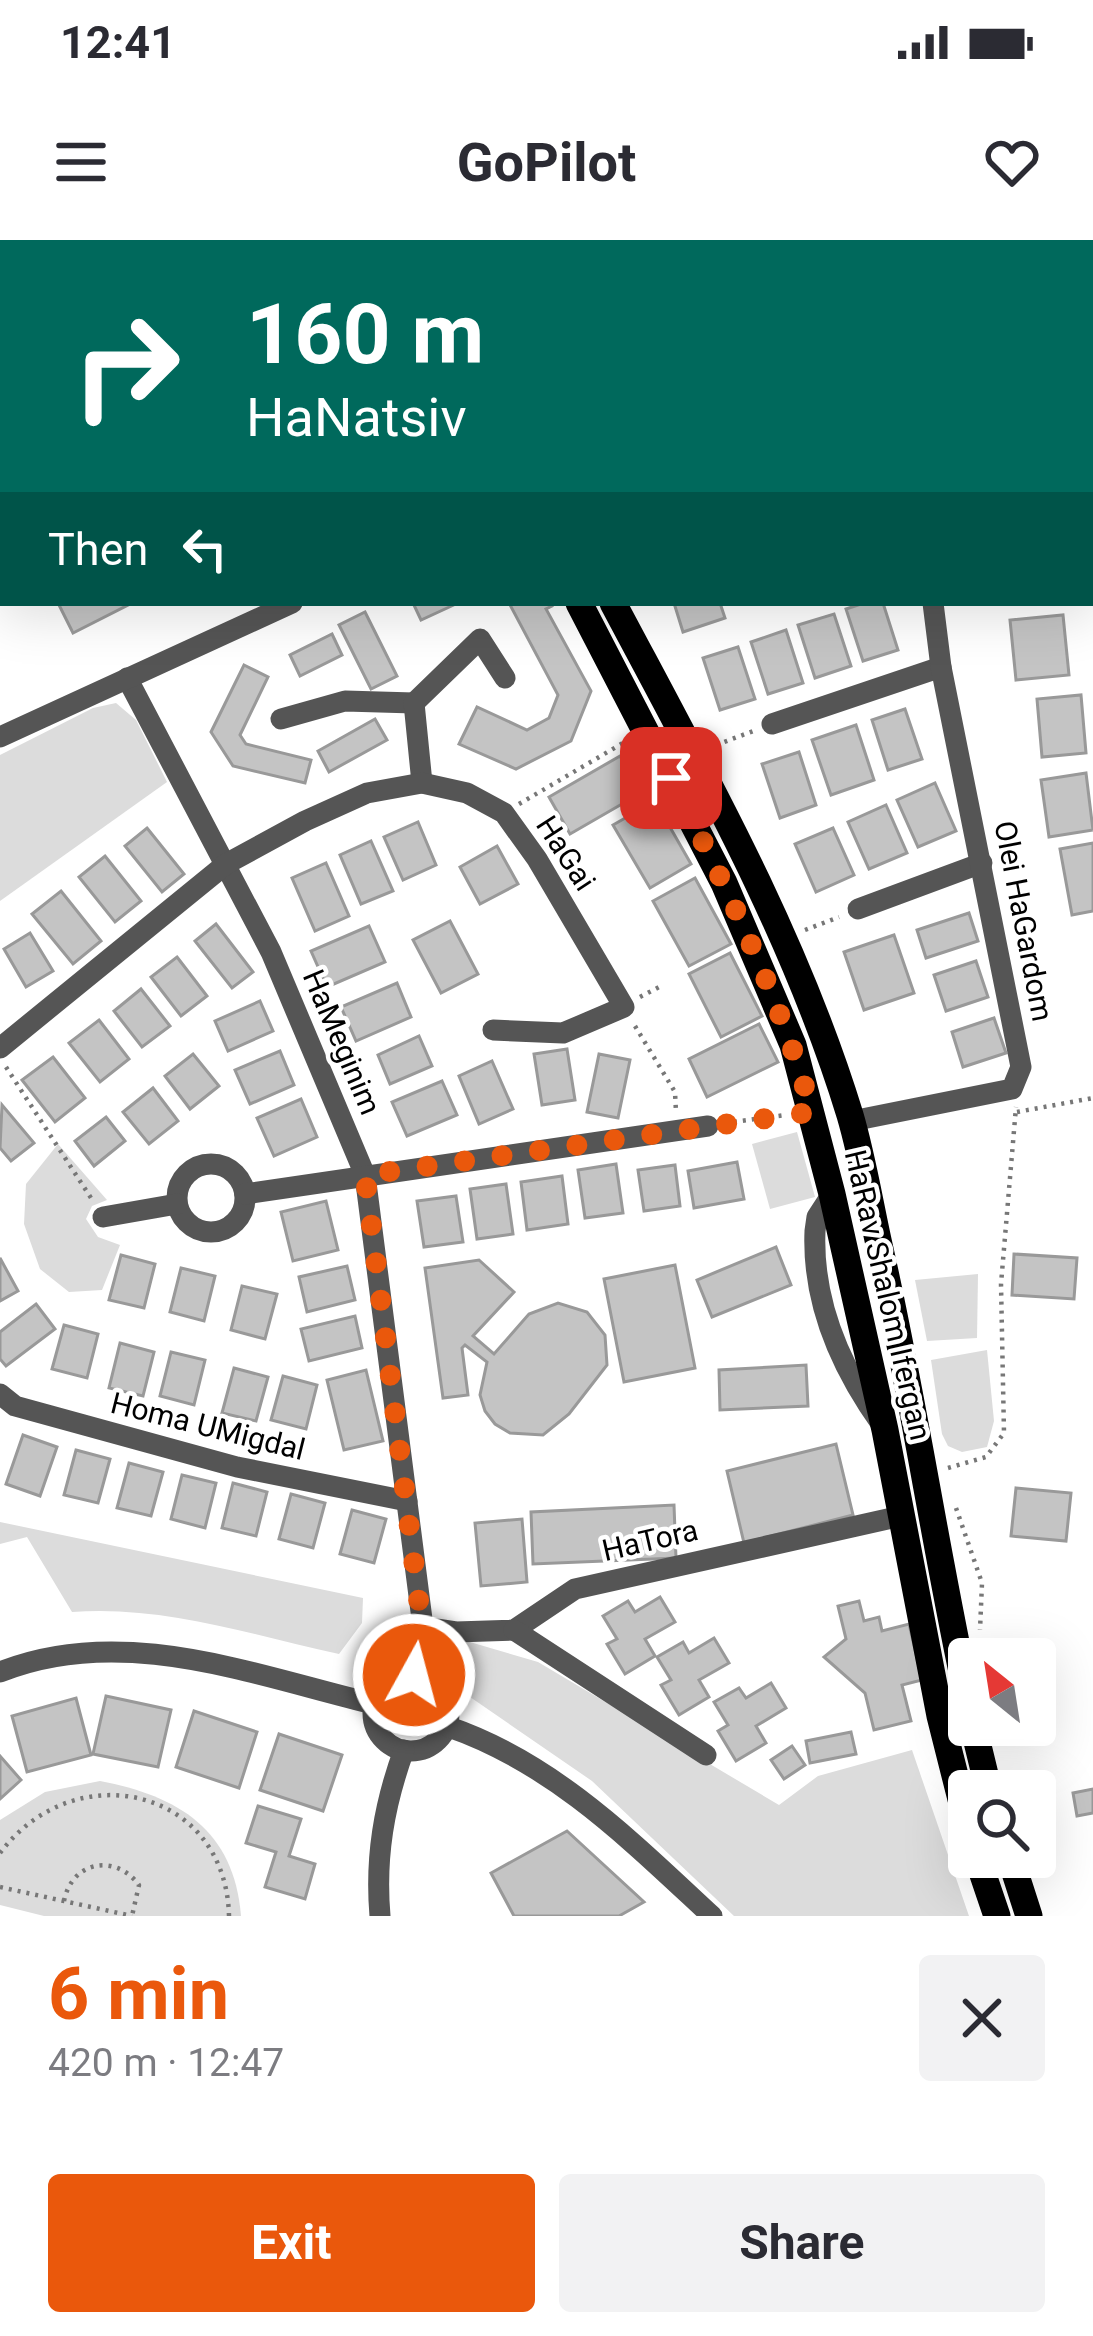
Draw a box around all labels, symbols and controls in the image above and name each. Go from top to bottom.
text: 12:41 [60,16,176,69]
icon: menu [48,129,114,195]
icon: heart [979,129,1045,195]
text: GoPilot [457,131,636,194]
text: 160 m [246,285,484,384]
icon: right [48,288,204,444]
text: HaNatsiv [246,386,467,449]
icon: left [172,516,238,582]
text: Then [48,523,148,576]
pin [620,727,722,829]
icon: arrive [638,745,704,811]
street label: HaGai [529,809,603,897]
street label: Olei HaGardom [987,818,1061,1024]
street label: HaMeginim [296,964,388,1120]
street label: HaRav Shalom Ifergan [838,1146,938,1444]
street label: Homa UMigdal [107,1385,309,1467]
street label: HaTora [599,1512,701,1568]
position arrow [351,1612,477,1738]
north arrow [948,1638,1056,1746]
map controls [948,1638,1056,1878]
button: search [948,1770,1056,1878]
text: 6 min [48,1952,229,2037]
button: close [919,1955,1045,2081]
text: 420 m · 12:47 [48,2040,284,2086]
button: Exit [48,2174,535,2312]
button: Share [559,2174,1045,2312]

